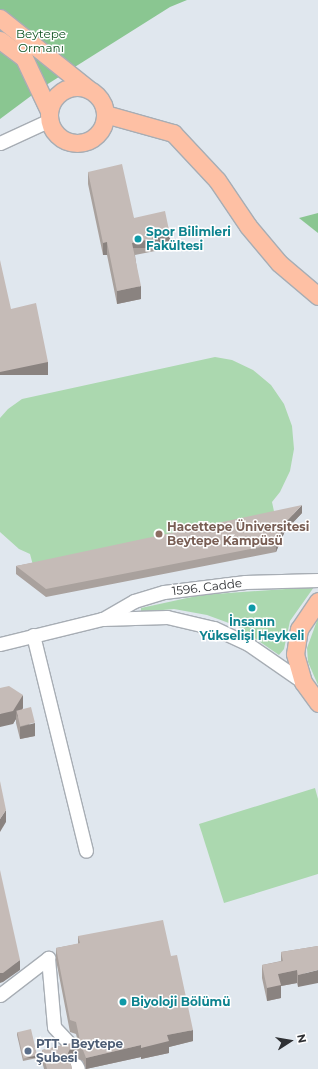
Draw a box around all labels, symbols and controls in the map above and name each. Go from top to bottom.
park label: Beytepe Ormanı [16,27,66,55]
place label: Spor Bilimleri Fakültesi [146,225,231,253]
marker: Spor Bilimleri Fakültesi [133,234,143,244]
place label: Hacettepe Üniversitesi Beytepe Kampüsü [167,520,309,548]
marker: Hacettepe Üniversitesi Beytepe Kampüsü [154,529,164,539]
street label: 1596. Cadde [171,576,243,598]
marker: İnsanın Yükselişi Heykeli [247,603,257,613]
place label: İnsanın Yükselişi Heykeli [200,615,304,643]
place label: Biyoloji Bölümü [131,995,230,1009]
marker: Biyoloji Bölümü [118,997,128,1007]
north arrow [270,1021,310,1061]
text: N [294,1033,310,1044]
place label: PTT - Beytepe Şubesi [36,1037,123,1065]
marker: PTT - Beytepe Şubesi [23,1046,33,1056]

